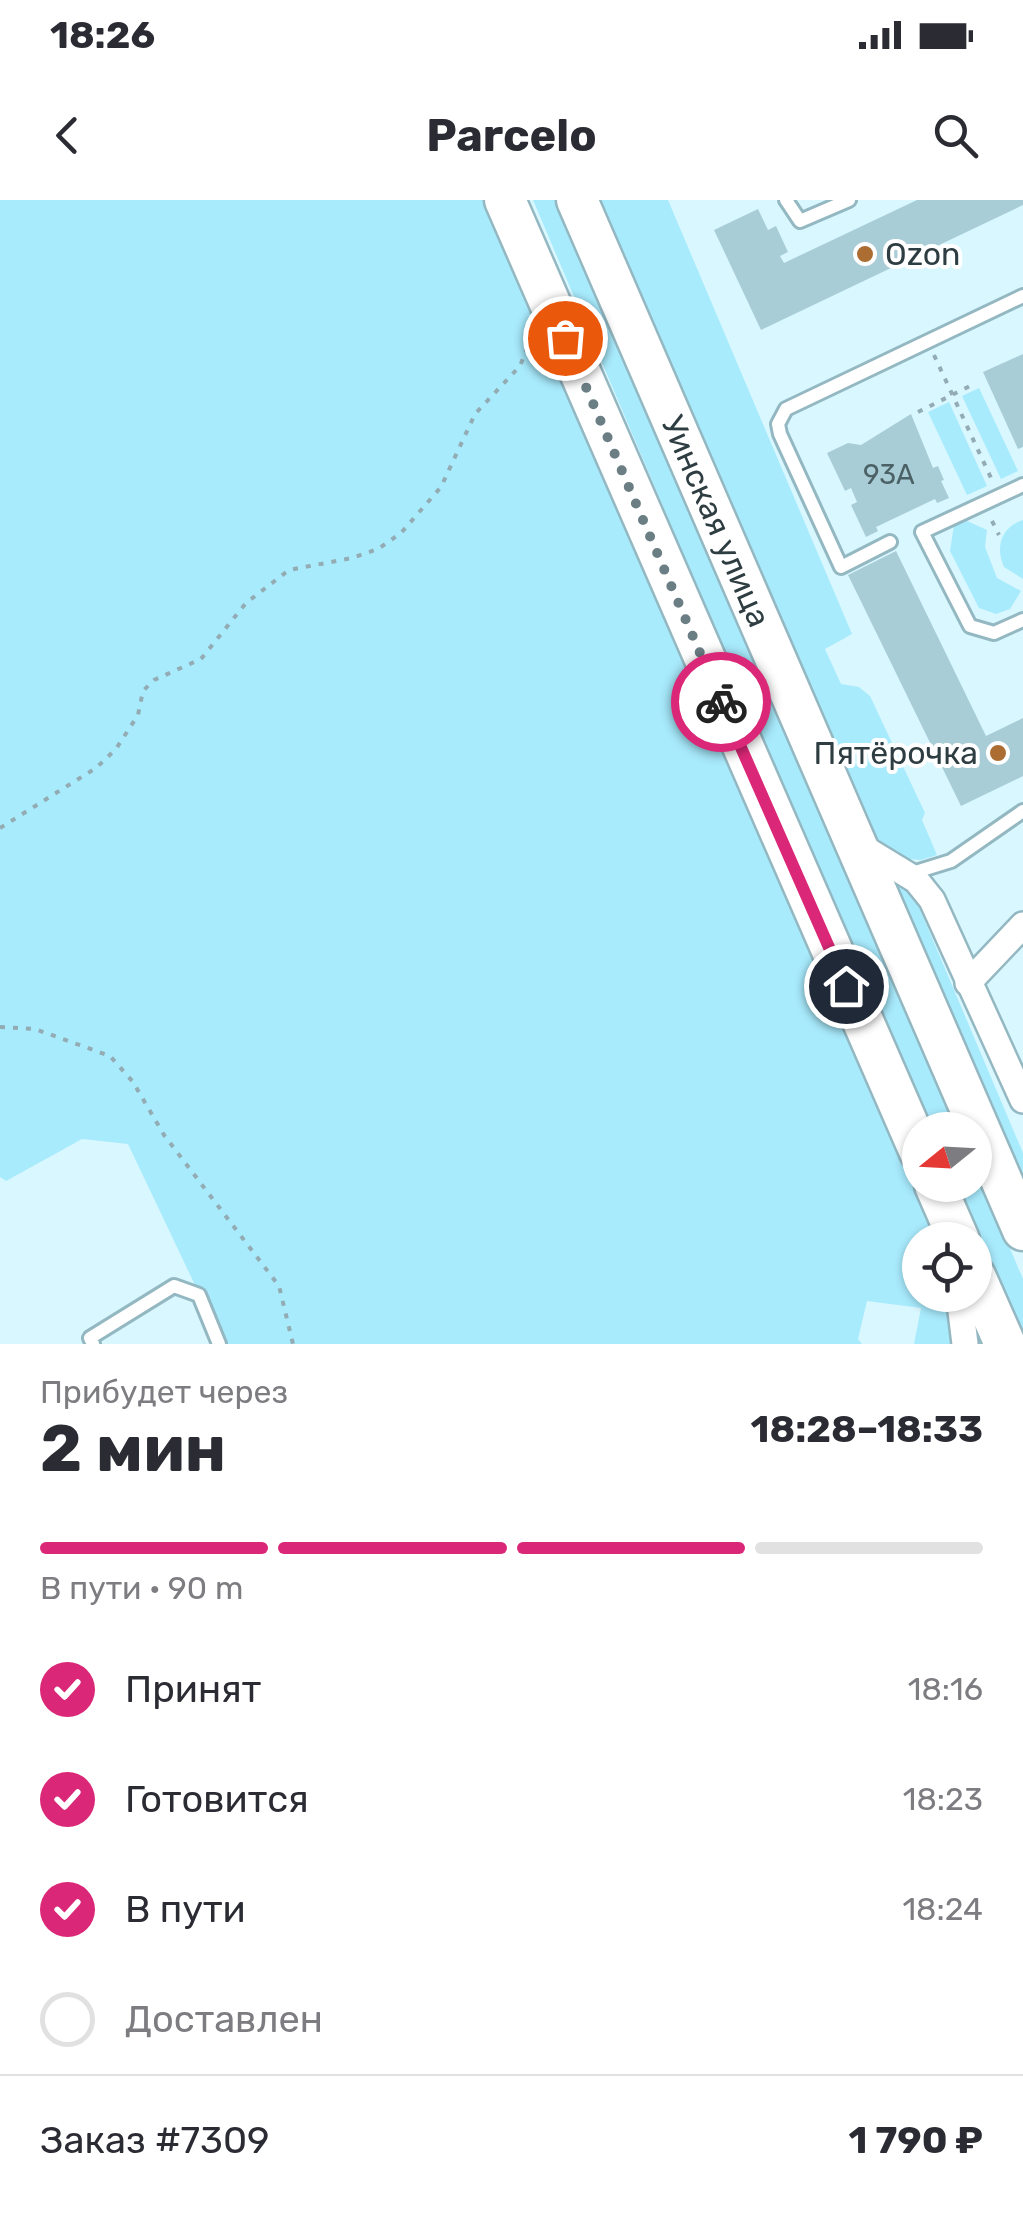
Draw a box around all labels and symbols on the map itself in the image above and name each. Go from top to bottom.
place label: Ozon [885,235,961,273]
marker: Ozon [854,243,876,265]
pin [523,296,608,381]
street label: Уинская улица [654,410,779,633]
house number: 93А [863,458,915,491]
courier [671,652,771,752]
place label: Пятёрочка [814,734,978,772]
marker: Пятёрочка [987,742,1009,764]
pin [804,944,889,1029]
north arrow [902,1112,992,1202]

